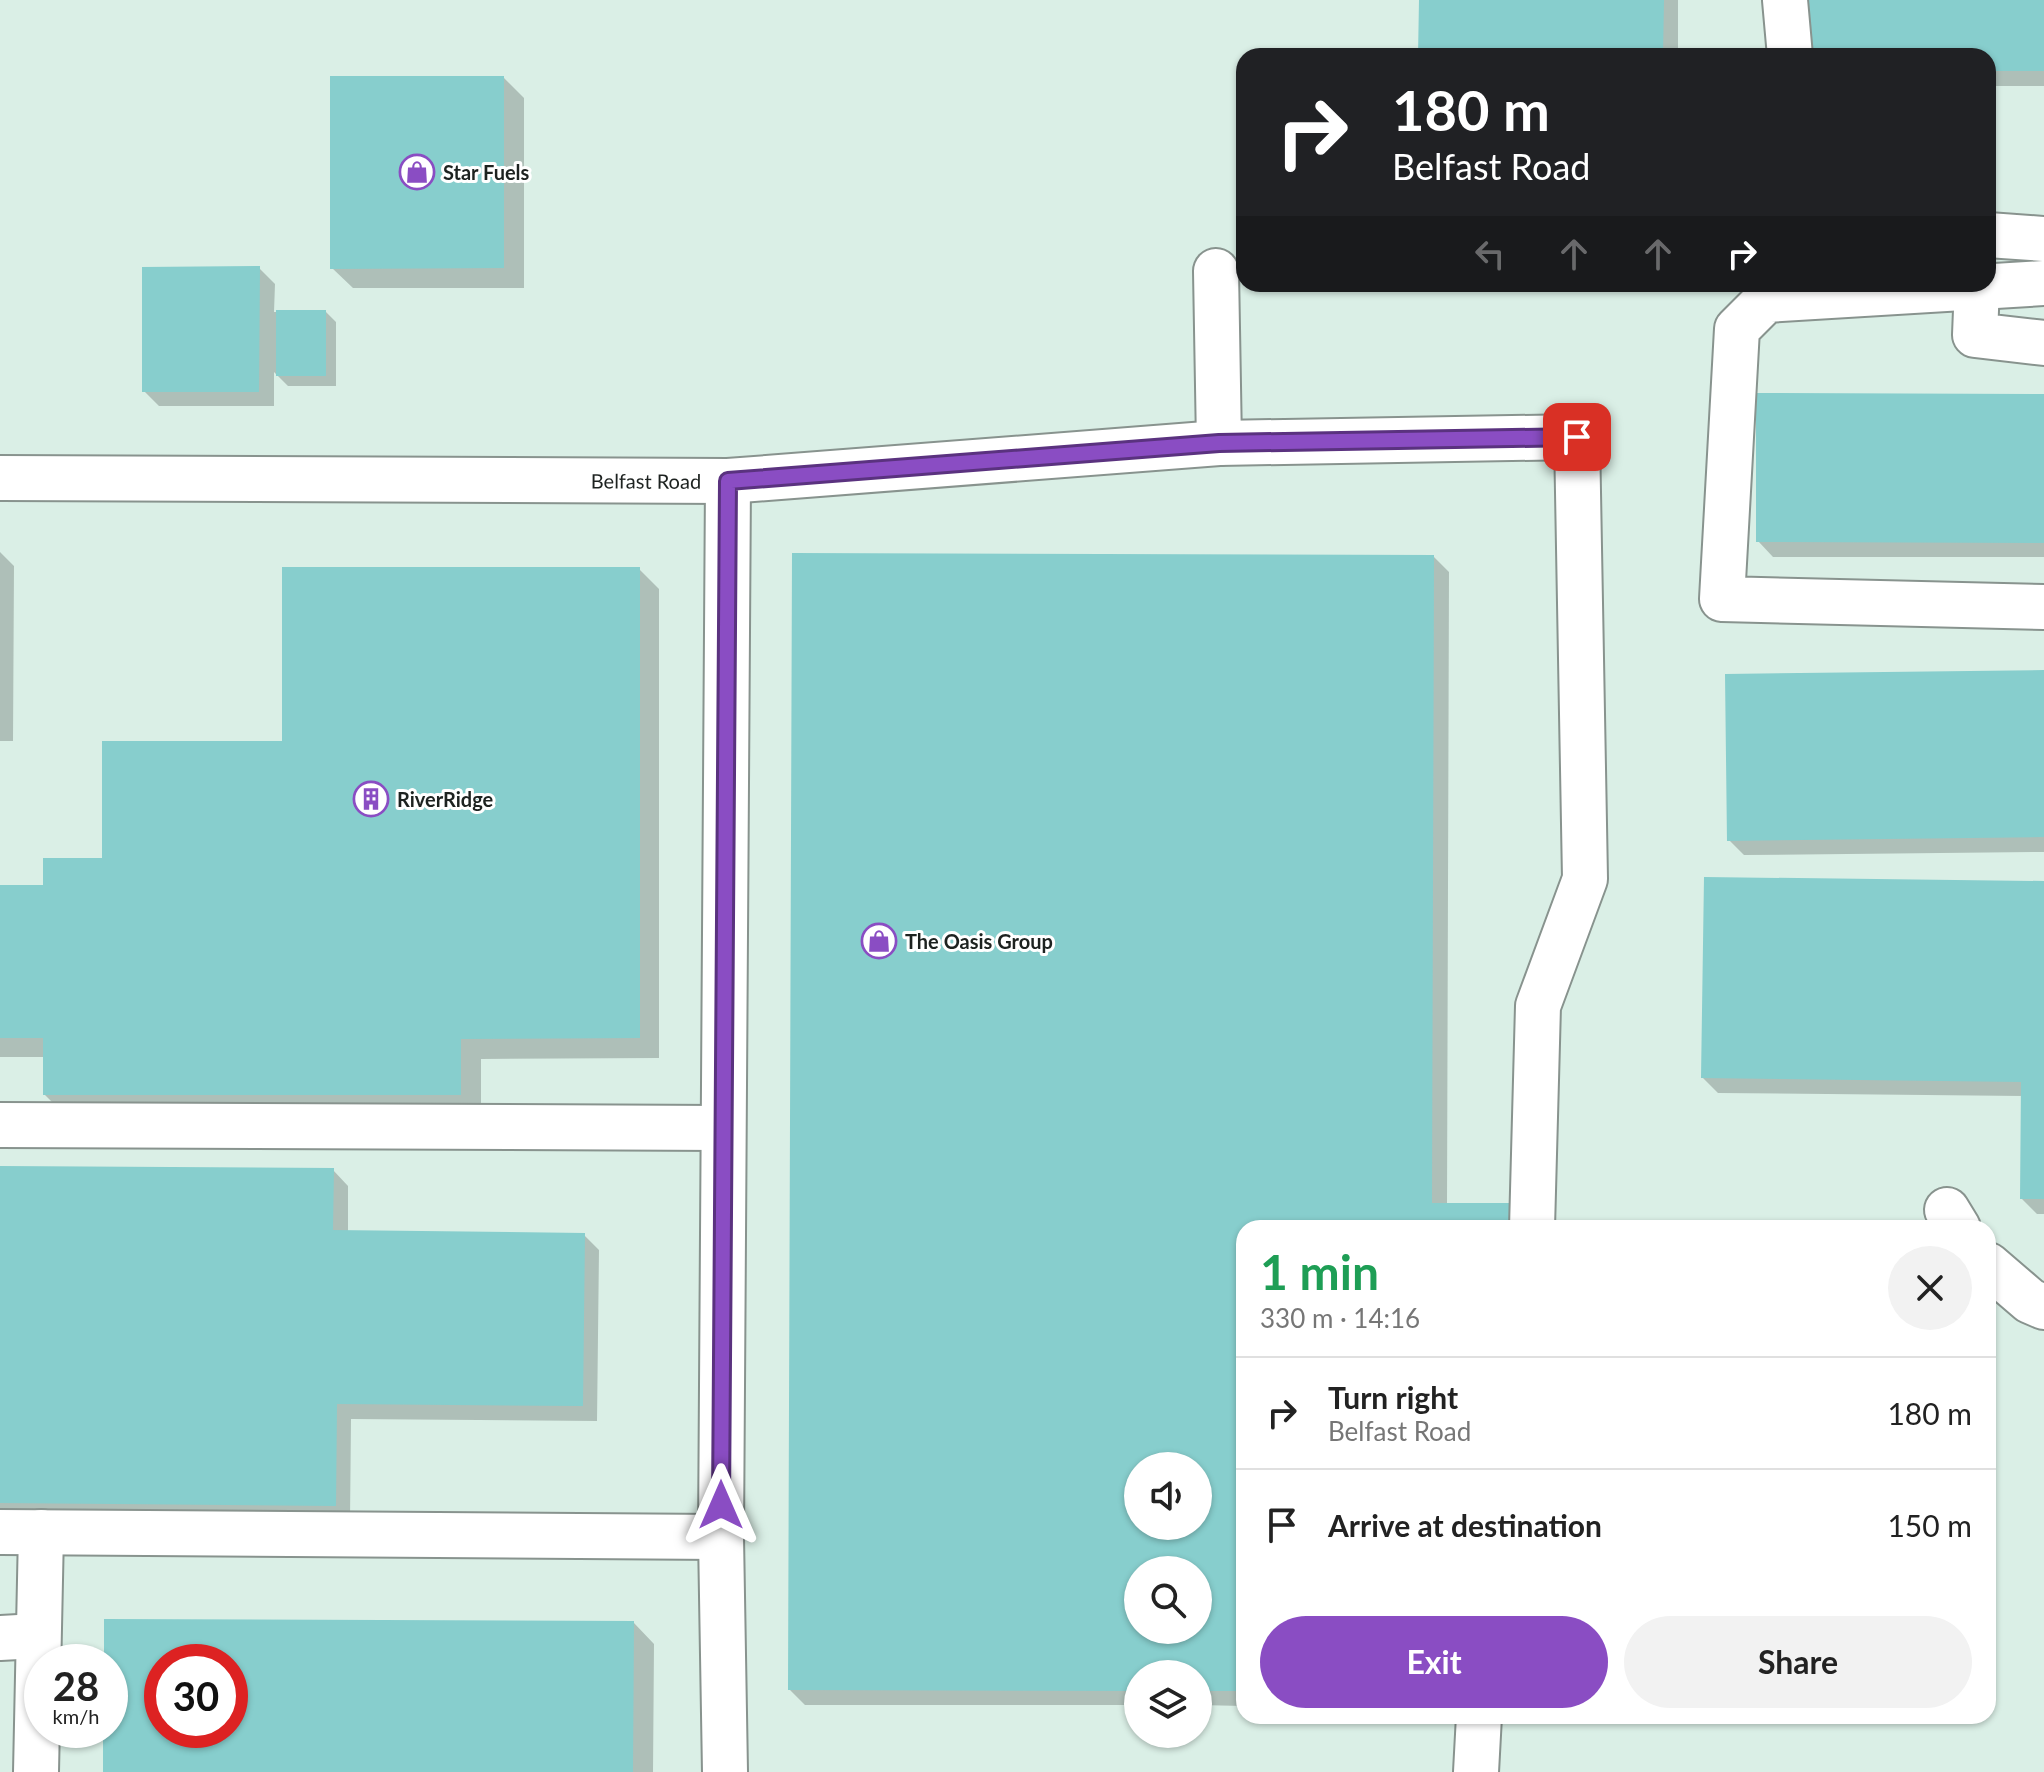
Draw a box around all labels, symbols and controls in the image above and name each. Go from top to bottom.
text: 180 m [1392,76,1550,143]
icon: right [1260,80,1364,184]
text: Belfast Road [1392,144,1590,188]
shop icon: Star Fuels [398,153,436,191]
place label: Star Fuels [443,160,530,184]
icon: left [1468,232,1512,276]
icon: ahead [1552,232,1596,276]
icon: ahead [1636,232,1680,276]
icon: right [1720,232,1764,276]
pin [1543,403,1611,471]
icon: arrive [1555,415,1599,459]
street label: Belfast Road [591,468,701,493]
building icon: RiverRidge [352,780,390,818]
place label: RiverRidge [397,787,494,811]
shop icon: The Oasis Group [860,922,898,960]
place label: The Oasis Group [905,929,1053,953]
text: 1 min [1260,1243,1379,1300]
button: close [1888,1246,1972,1330]
text: 330 m · 14:16 [1260,1302,1420,1334]
text: Turn right [1328,1379,1458,1415]
icon: right [1260,1391,1304,1435]
text: 180 m [1887,1395,1972,1431]
text: Belfast Road [1328,1415,1471,1447]
map controls [1124,1452,1212,1748]
button: sound [1124,1452,1212,1540]
position arrow [679,1463,763,1547]
icon: arrive [1260,1503,1304,1547]
text: Arrive at destination [1328,1507,1602,1543]
text: 150 m [1887,1507,1972,1543]
button: search [1124,1556,1212,1644]
button: Exit [1260,1616,1608,1708]
button: Share [1624,1616,1972,1708]
speed limit sign: 30 [144,1644,248,1748]
button: layers [1124,1660,1212,1748]
text: 28 [53,1662,99,1710]
text: km/h [53,1704,99,1728]

